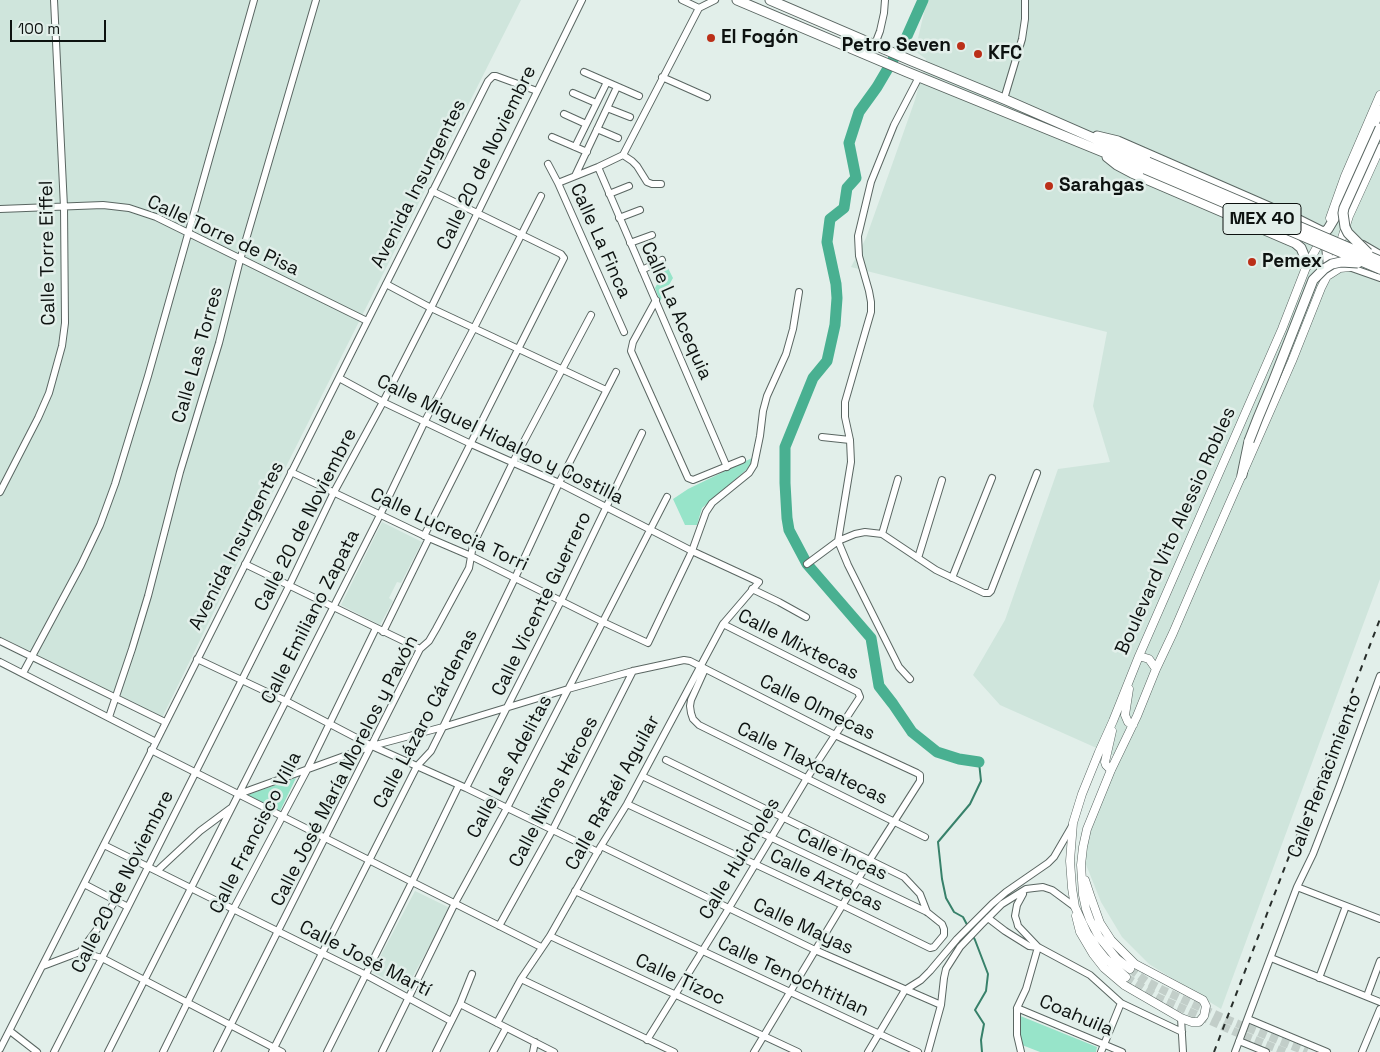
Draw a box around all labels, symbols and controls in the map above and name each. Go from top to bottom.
scale bar [12,10,109,42]
text: 100 m [18,19,60,38]
place label: El Fogón [721,27,799,49]
marker: El Fogón [705,32,717,44]
place label: Petro Seven [842,35,951,57]
marker: Petro Seven [955,40,967,52]
place label: KFC [988,43,1022,65]
marker: KFC [972,48,984,60]
street label: Calle 20 de Noviembre [432,62,542,254]
street label: Avenida Insurgentes [367,96,471,272]
place label: Sarahgas [1059,175,1144,197]
street label: Calle Torre Eiffel [35,180,61,326]
street label: Calle La Finca [564,180,636,302]
marker: Sarahgas [1043,180,1055,192]
street label: Calle Torre de Pisa [143,191,303,281]
road number: MEX 40 [1223,203,1301,234]
street label: Calle La Acequia [635,238,717,384]
place label: Pemex [1262,251,1322,273]
marker: Pemex [1246,256,1258,268]
street label: Calle Las Torres [168,284,228,426]
street label: Calle Miguel Hidalgo y Costilla [373,370,627,510]
street label: Boulevard Vito Alessio Robles [1111,404,1241,658]
street label: Calle 20 de Noviembre [250,425,362,615]
street label: Avenida Insurgentes [185,458,289,634]
street label: Calle Lucrecia Torri [366,483,532,577]
street label: Calle Vicente Guerrero [487,508,597,700]
street label: Calle Emiliano Zapata [257,526,365,708]
street label: Calle Mixtecas [734,605,862,685]
street label: Calle Lázaro Cárdenas [369,625,483,813]
street label: Calle José María Morelos y Pavón [266,632,424,910]
street label: Calle Olmecas [755,670,879,746]
street label: Calle Las Adelitas [463,691,557,843]
street label: Calle Renacimiento [1283,691,1367,861]
street label: Calle Rafaél Aguilar [561,711,665,875]
street label: Calle Niños Héroes [505,713,603,871]
street label: Calle Tlaxcaltecas [733,718,891,810]
street label: Calle Francisco Villa [205,748,307,918]
street label: Calle 20 de Noviembre [67,787,179,977]
street label: Calle Huicholes [695,794,785,924]
street label: Calle Incas [793,824,891,886]
street label: Calle Aztecas [766,845,886,917]
street label: Calle Mayas [749,894,857,960]
street label: Calle José Martí [295,916,435,1002]
street label: Calle Tenochtitlan [714,932,872,1022]
street label: Calle Tízoc [631,949,729,1011]
street label: Coahuila [1036,990,1116,1042]

